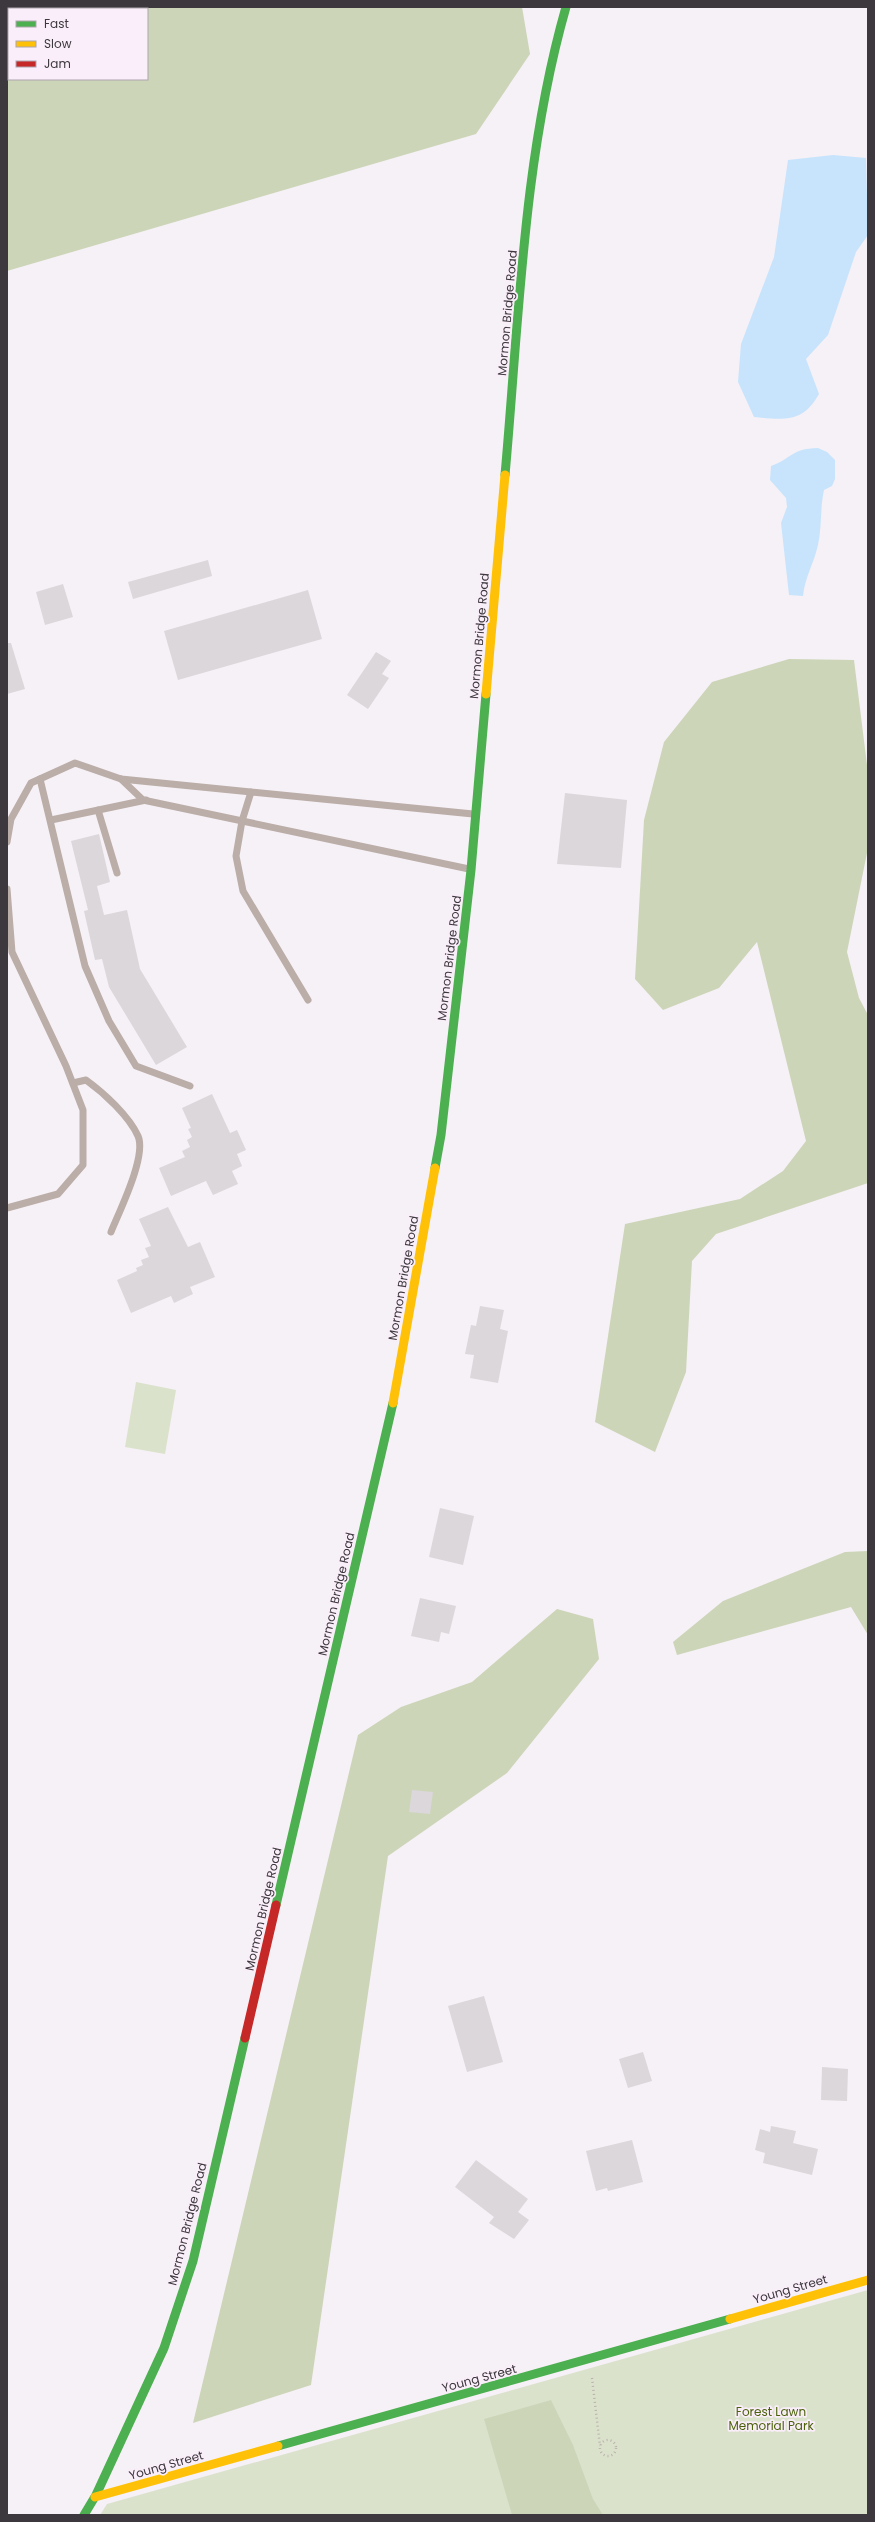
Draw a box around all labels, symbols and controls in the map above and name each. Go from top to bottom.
legend [8,8,148,80]
text: Fast [44,15,69,32]
text: Slow [44,35,72,52]
text: Jam [44,55,71,72]
street label: Mormon Bridge Road [493,249,521,377]
street label: Mormon Bridge Road [465,572,493,700]
street label: Mormon Bridge Road [433,894,465,1022]
street label: Mormon Bridge Road [384,1214,422,1342]
street label: Mormon Bridge Road [314,1531,358,1657]
street label: Mormon Bridge Road [241,1846,285,1972]
street label: Mormon Bridge Road [163,2161,211,2287]
street label: Young Street [751,2270,829,2308]
street label: Young Street [440,2360,518,2396]
park label: Forest Lawn Memorial Park [728,2403,814,2434]
street label: Young Street [127,2446,205,2484]

